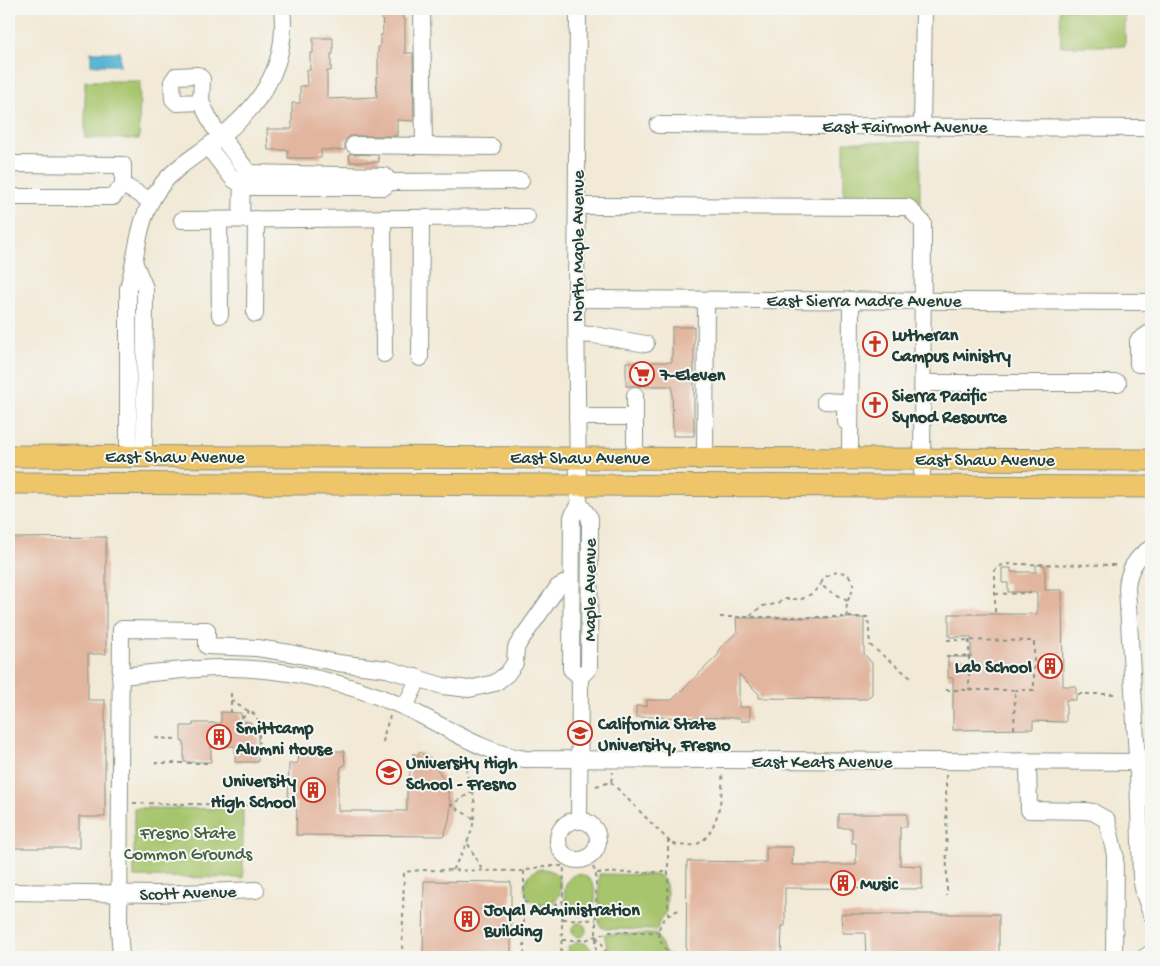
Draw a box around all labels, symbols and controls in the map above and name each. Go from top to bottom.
street label: East Fairmont Avenue [822,118,988,139]
street label: North Maple Avenue [569,169,590,322]
street label: East Sierra Madre Avenue [766,292,962,313]
place label: Lutheran Campus Ministry [891,326,1011,368]
church icon: Lutheran Campus Ministry [862,331,888,357]
supermarket icon: 7-Eleven [629,361,655,387]
place label: 7-Eleven [659,366,726,387]
place label: Sierra Pacific Synod Resource [892,387,1008,429]
church icon: Sierra Pacific Synod Resource [862,392,888,418]
street label: East Shaw Avenue [105,448,246,469]
street label: East Shaw Avenue [510,449,651,470]
street label: East Shaw Avenue [915,451,1056,472]
street label: Maple Avenue [581,538,602,642]
building icon: Lab School [1037,653,1063,679]
place label: Lab School [955,658,1032,679]
place label: California State University, Fresno [597,715,731,757]
place label: Smittcamp Alumni House [235,719,333,761]
school or university icon: California State University, Fresno [567,720,593,746]
building icon: Smittcamp Alumni House [206,724,232,750]
street label: East Keats Avenue [751,753,893,774]
place label: University High School - Fresno [406,754,518,796]
school or university icon: University High School - Fresno [376,759,402,785]
place label: University High School [211,772,296,814]
building icon: University High School [300,777,326,803]
park label: Fresno State Common Grounds [124,824,253,866]
building icon: Music [830,870,856,896]
place label: Music [860,875,898,896]
street label: Scott Avenue [139,882,238,907]
place label: Joyal Administration Building [483,901,640,943]
building icon: Joyal Administration Building [454,906,480,932]

